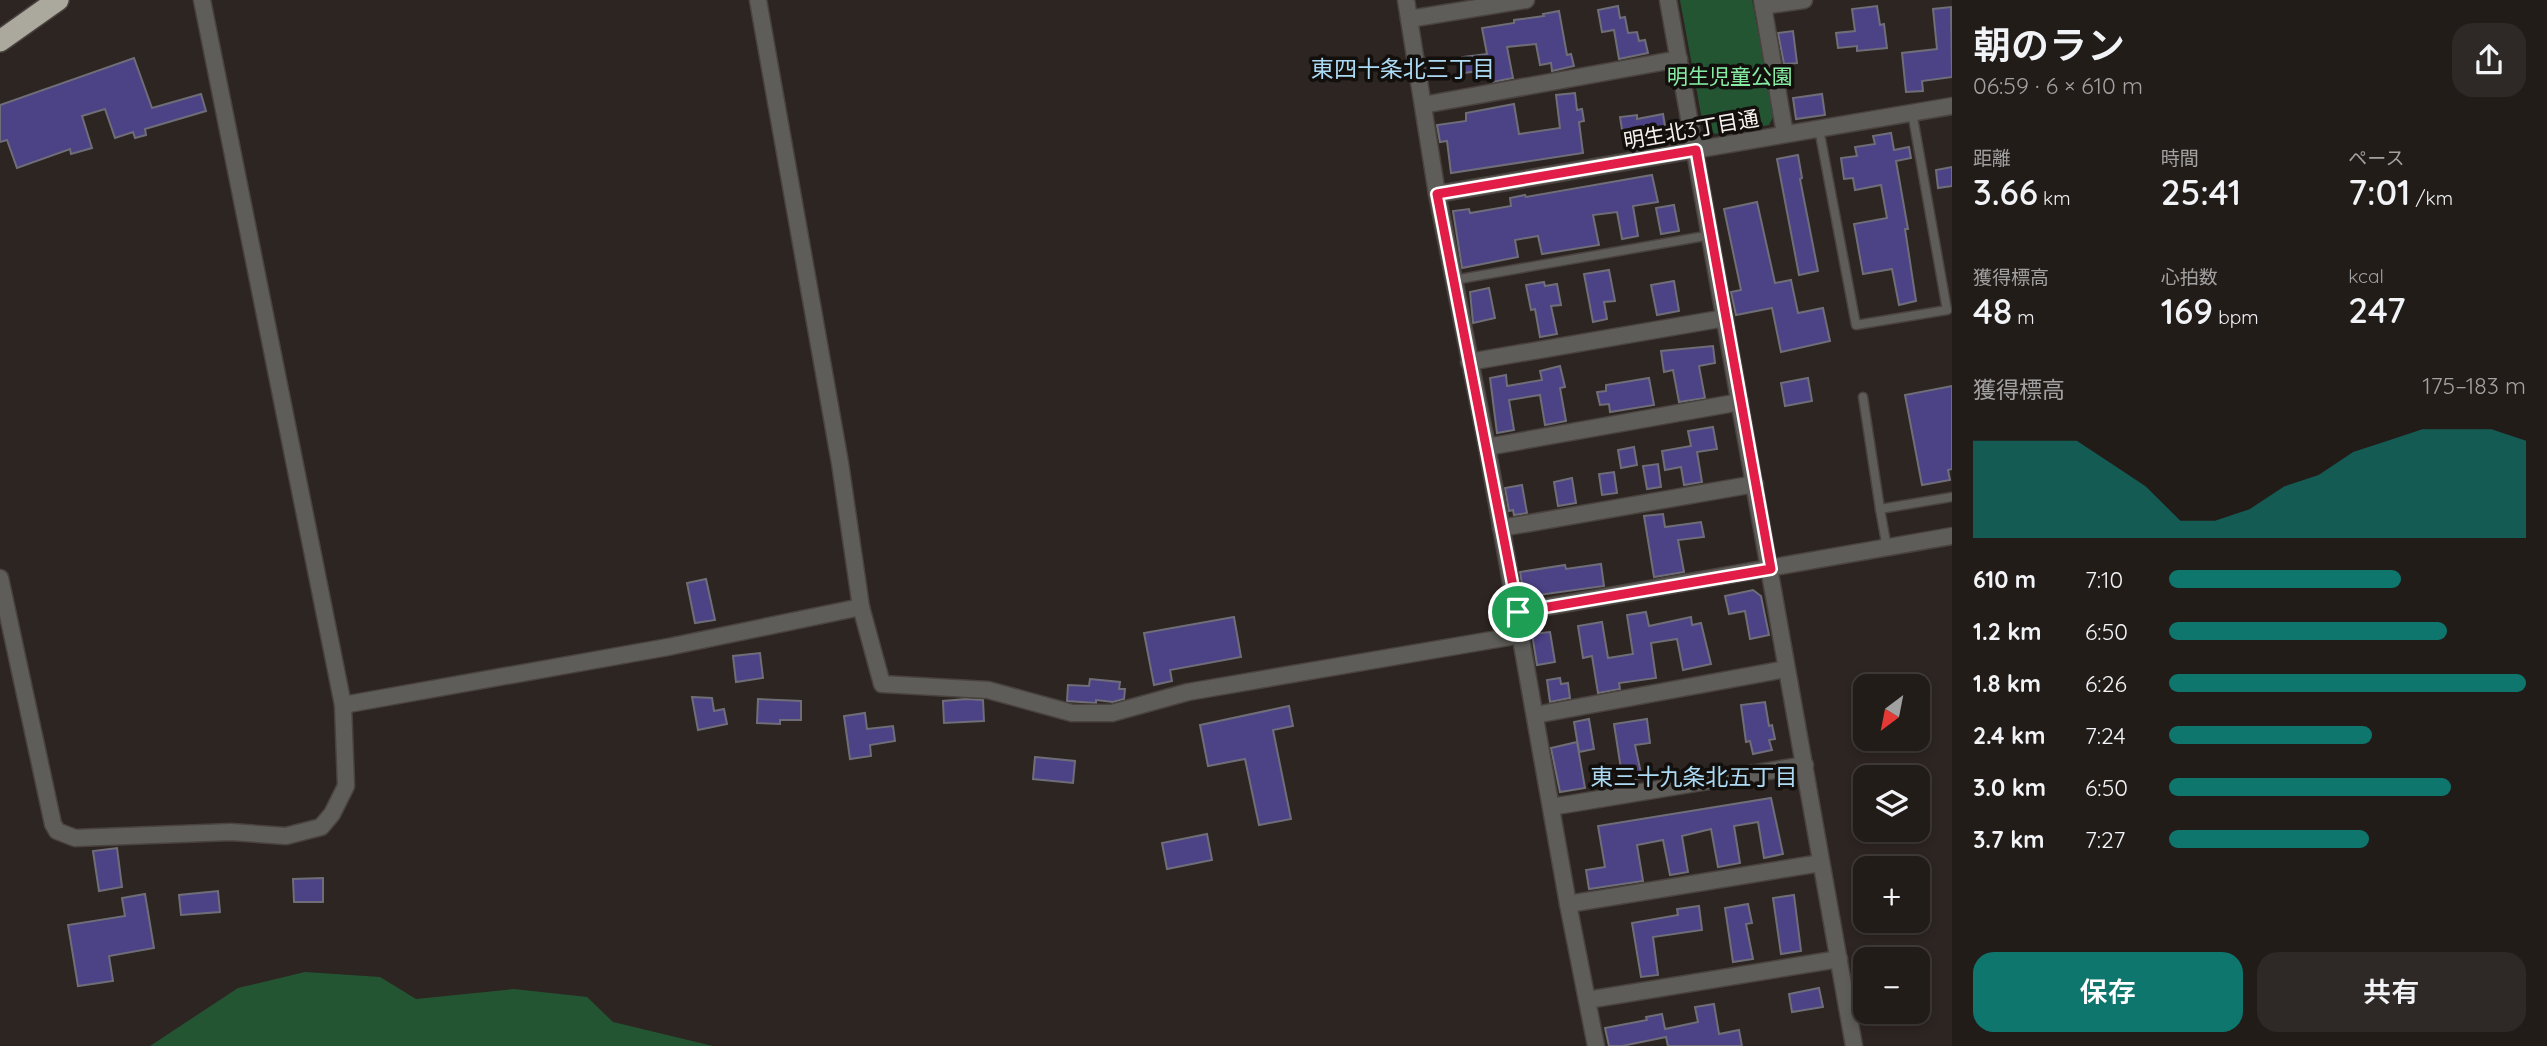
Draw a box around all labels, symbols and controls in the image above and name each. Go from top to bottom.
text: 朝のラン [1973,21,2125,69]
button: share [2452,23,2526,97]
district label: 東四十条北三丁目 [1311,54,1495,83]
park label: 明生児童公園 [1667,63,1793,89]
text: 06:59 · 6 × 610 m [1973,71,2143,100]
street label: 明生北3丁目通 [1621,104,1761,154]
text: 距離 [1973,146,2011,170]
text: 時間 [2161,146,2199,170]
text: ペース [2348,146,2404,170]
text: 3.66 [1973,170,2038,214]
text: 25:41 [2161,170,2241,214]
text: 7:01 [2348,170,2410,214]
text: km [2038,186,2071,210]
text: /km [2410,186,2453,210]
text: kcal [2348,264,2384,288]
text: 獲得標高 [1973,265,2049,289]
text: 心拍数 [2161,265,2218,289]
text: 247 [2348,288,2406,332]
text: 48 [1973,289,2012,333]
text: 169 [2161,289,2213,333]
text: m [2012,305,2034,329]
text: bpm [2213,305,2259,329]
text: 175–183 m [2422,371,2526,400]
text: 獲得標高 [1973,375,2065,404]
text: 610 m [1973,565,2036,594]
text: 7:10 [2085,565,2123,594]
pin [1488,582,1548,642]
icon: arrive [1499,593,1537,631]
text: 1.2 km [1973,617,2042,646]
text: 6:50 [2085,617,2128,646]
text: 1.8 km [1973,669,2041,698]
text: 6:26 [2085,669,2127,698]
north arrow [1853,674,1930,751]
map controls [1853,674,1930,1024]
text: 2.4 km [1973,721,2045,750]
text: 7:24 [2085,721,2126,750]
district label: 東三十九条北五丁目 [1591,762,1798,791]
button: layers [1853,765,1930,842]
text: 3.0 km [1973,773,2046,802]
text: 6:50 [2085,773,2128,802]
text: 3.7 km [1973,825,2044,854]
text: 7:27 [2085,825,2125,854]
button: + [1853,856,1930,933]
button: − [1853,947,1930,1024]
button: 保存 [1973,952,2243,1032]
button: 共有 [2257,952,2526,1032]

